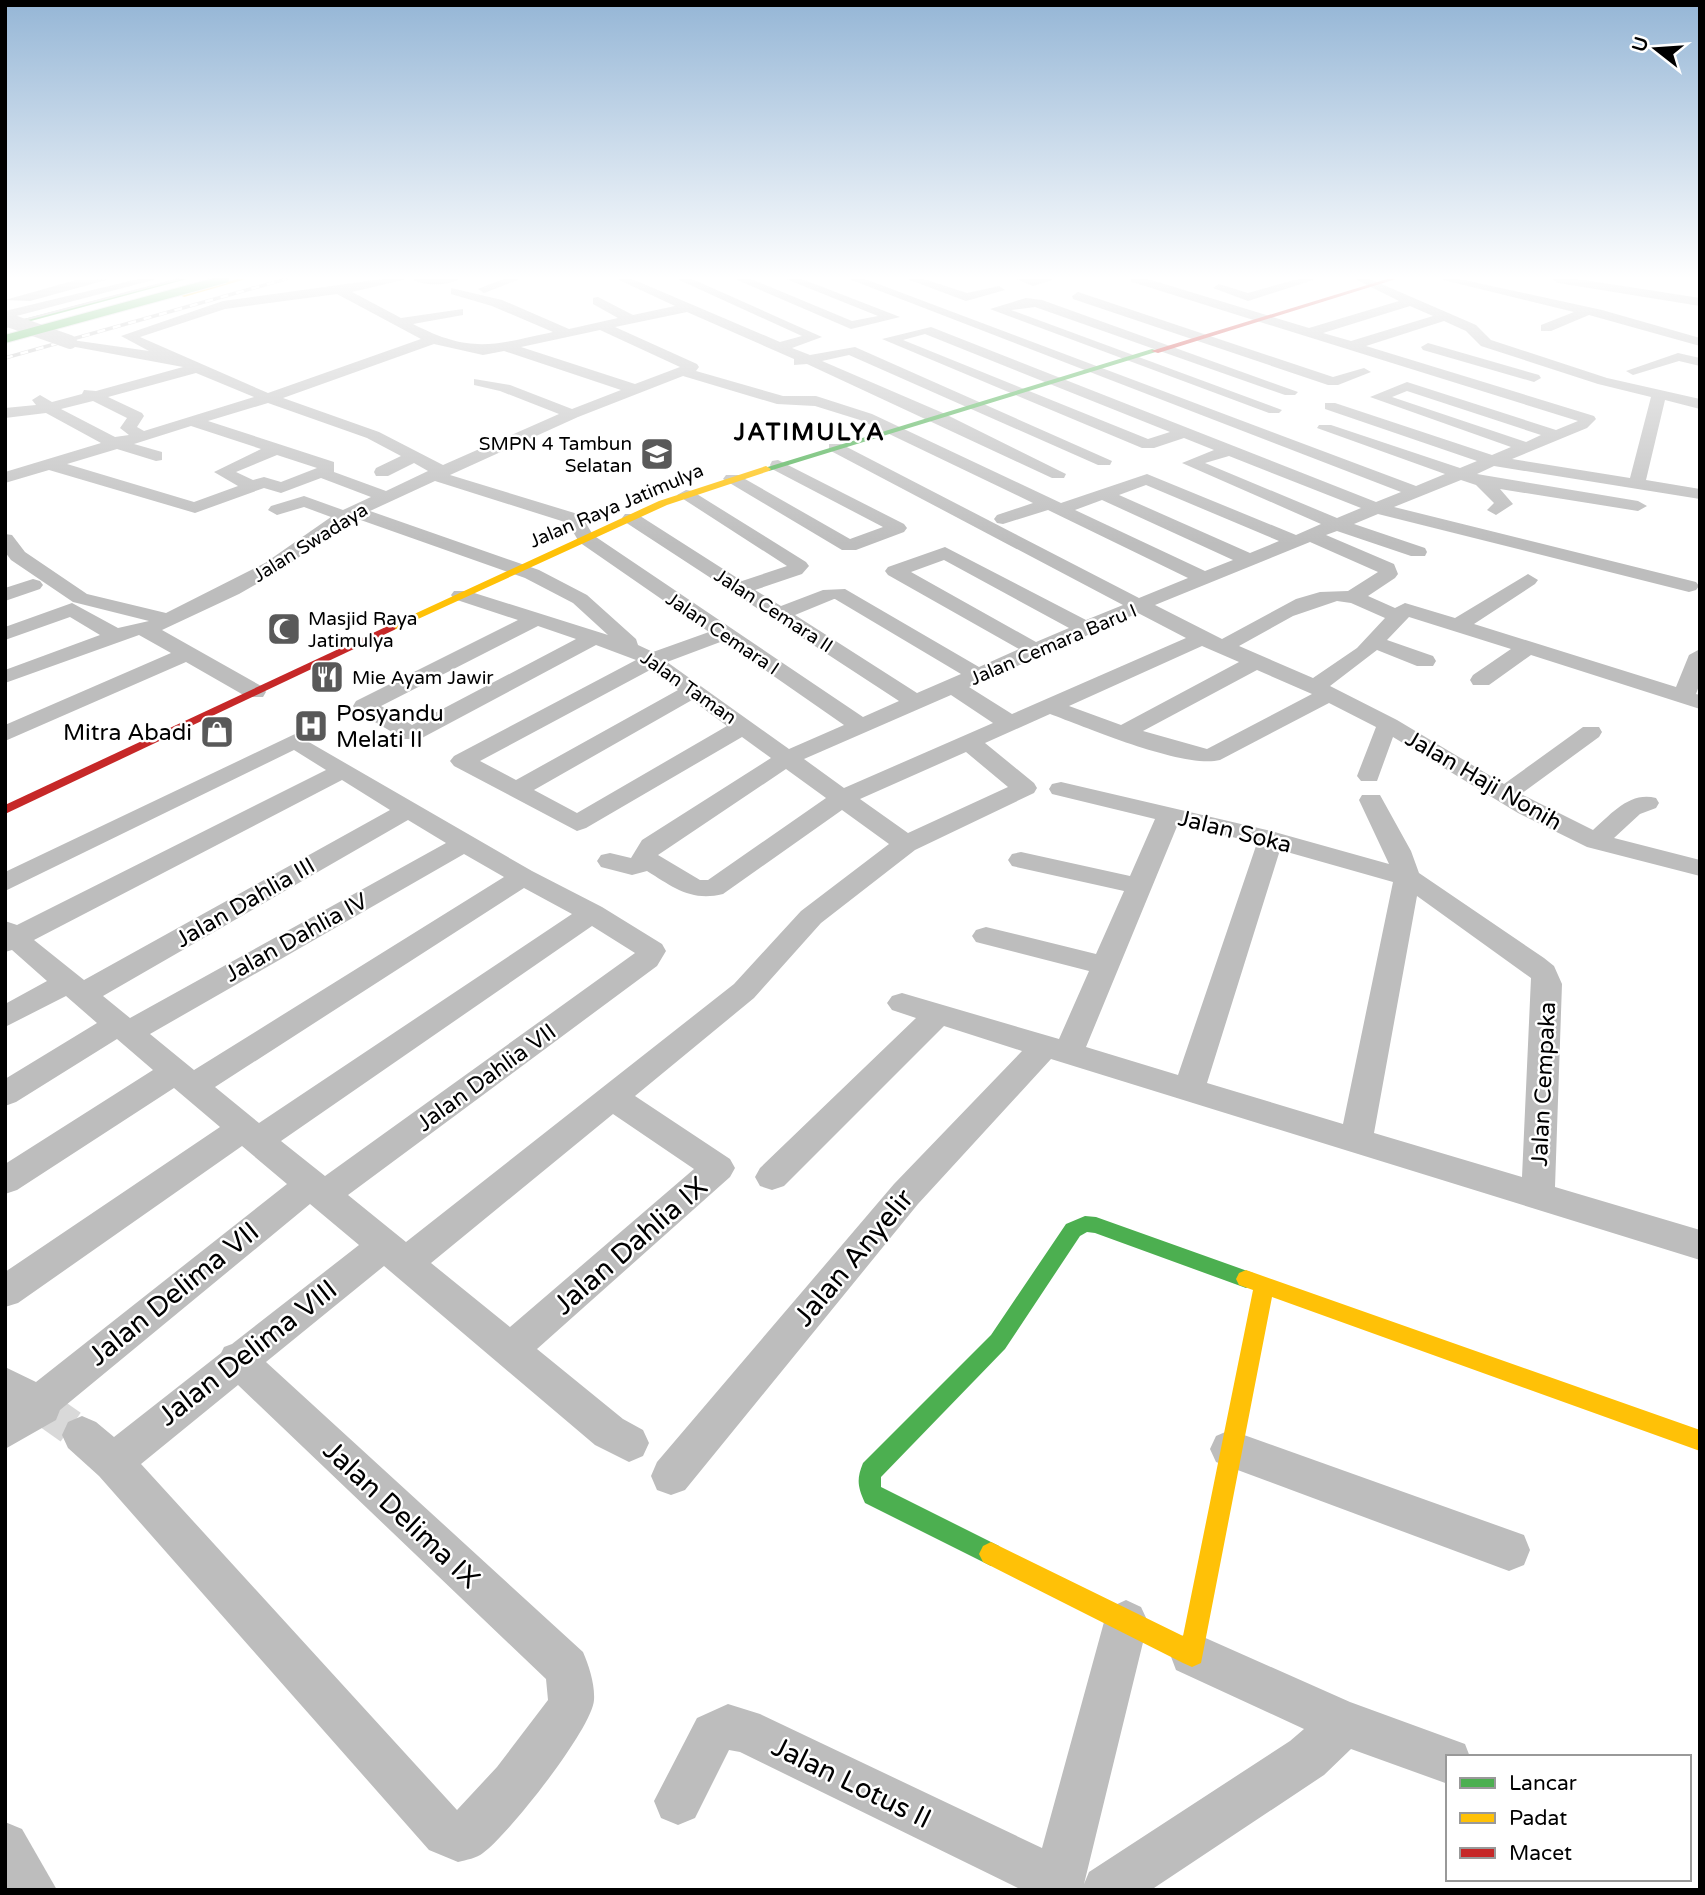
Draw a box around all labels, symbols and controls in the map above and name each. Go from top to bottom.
north arrow [1621,14,1691,84]
text: U [1628,34,1653,54]
district label: JATIMULYA [733,418,886,447]
place label: SMPN 4 Tambun Selatan [479,433,632,477]
school or university icon: SMPN 4 Tambun Selatan [638,435,676,473]
street label: Jalan Raya Jatimulya [526,459,707,553]
street label: Jalan Swadaya [249,499,372,587]
street label: Jalan Cemara II [710,563,838,657]
street label: Jalan Cemara I [662,587,784,679]
street label: Jalan Cemara Baru I [967,600,1140,690]
place label: Masjid Raya Jatimulya [308,608,417,652]
mosque icon: Masjid Raya Jatimulya [265,610,303,648]
street label: Jalan Taman [636,647,741,729]
restaurant icon: Mie Ayam Jawir [308,658,346,696]
place label: Mie Ayam Jawir [352,667,494,689]
place label: Posyandu Melati II [336,700,444,754]
hospital icon: Posyandu Melati II [292,707,330,745]
shop icon: Mitra Abadi [198,713,236,751]
place label: Mitra Abadi [63,719,192,747]
street label: Jalan Haji Nonih [1400,725,1567,837]
street label: Jalan Soka [1175,804,1294,860]
street label: Jalan Dahlia III [171,852,320,954]
street label: Jalan Dahlia IV [220,887,373,989]
street label: Jalan Cempaka [1526,1001,1562,1167]
street label: Jalan Dahlia VII [411,1018,562,1138]
street label: Jalan Dahlia IX [547,1170,715,1322]
street label: Jalan Anyelir [787,1182,921,1333]
street label: Jalan Delima VII [81,1214,266,1373]
street label: Jalan Delima VIII [151,1272,344,1433]
street label: Jalan Delima IX [316,1434,487,1596]
street label: Jalan Lotus II [766,1730,937,1836]
legend [1446,1755,1691,1881]
text: Lancar [1509,1771,1577,1796]
text: Padat [1509,1806,1567,1831]
text: Macet [1509,1841,1572,1866]

